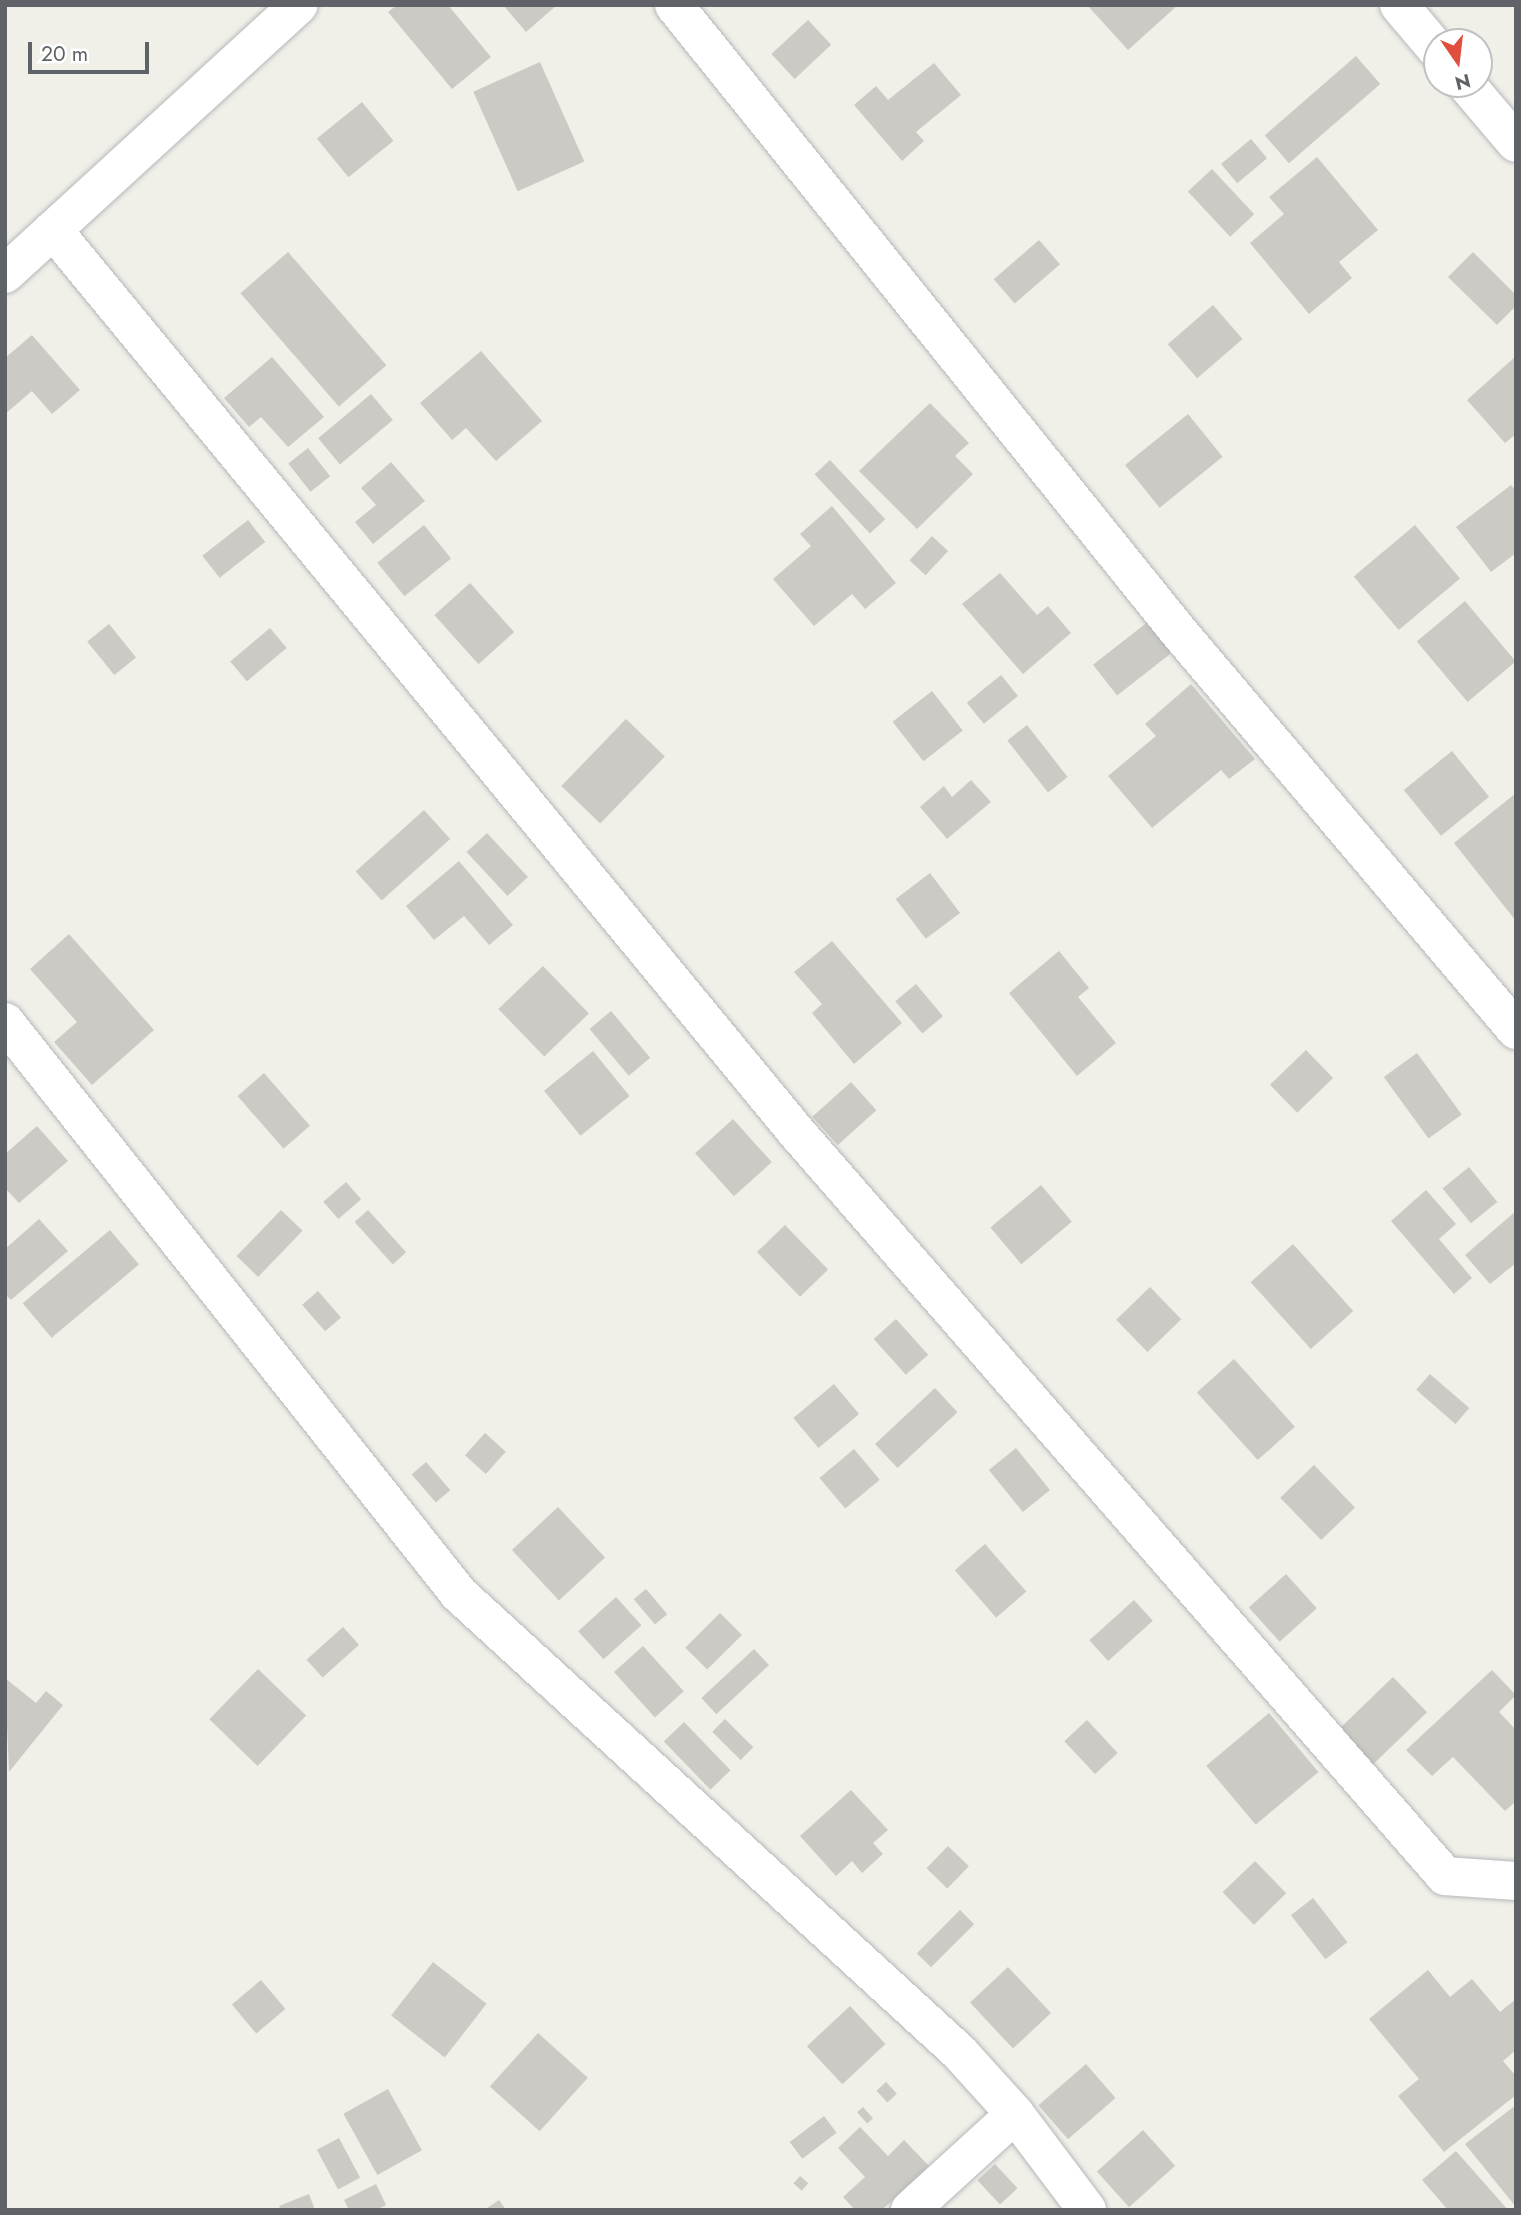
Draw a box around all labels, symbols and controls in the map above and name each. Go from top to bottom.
scale bar [32,28,152,72]
north arrow [1423,28,1493,98]
text: 20 m [41,39,88,69]
text: N [1452,67,1473,97]

